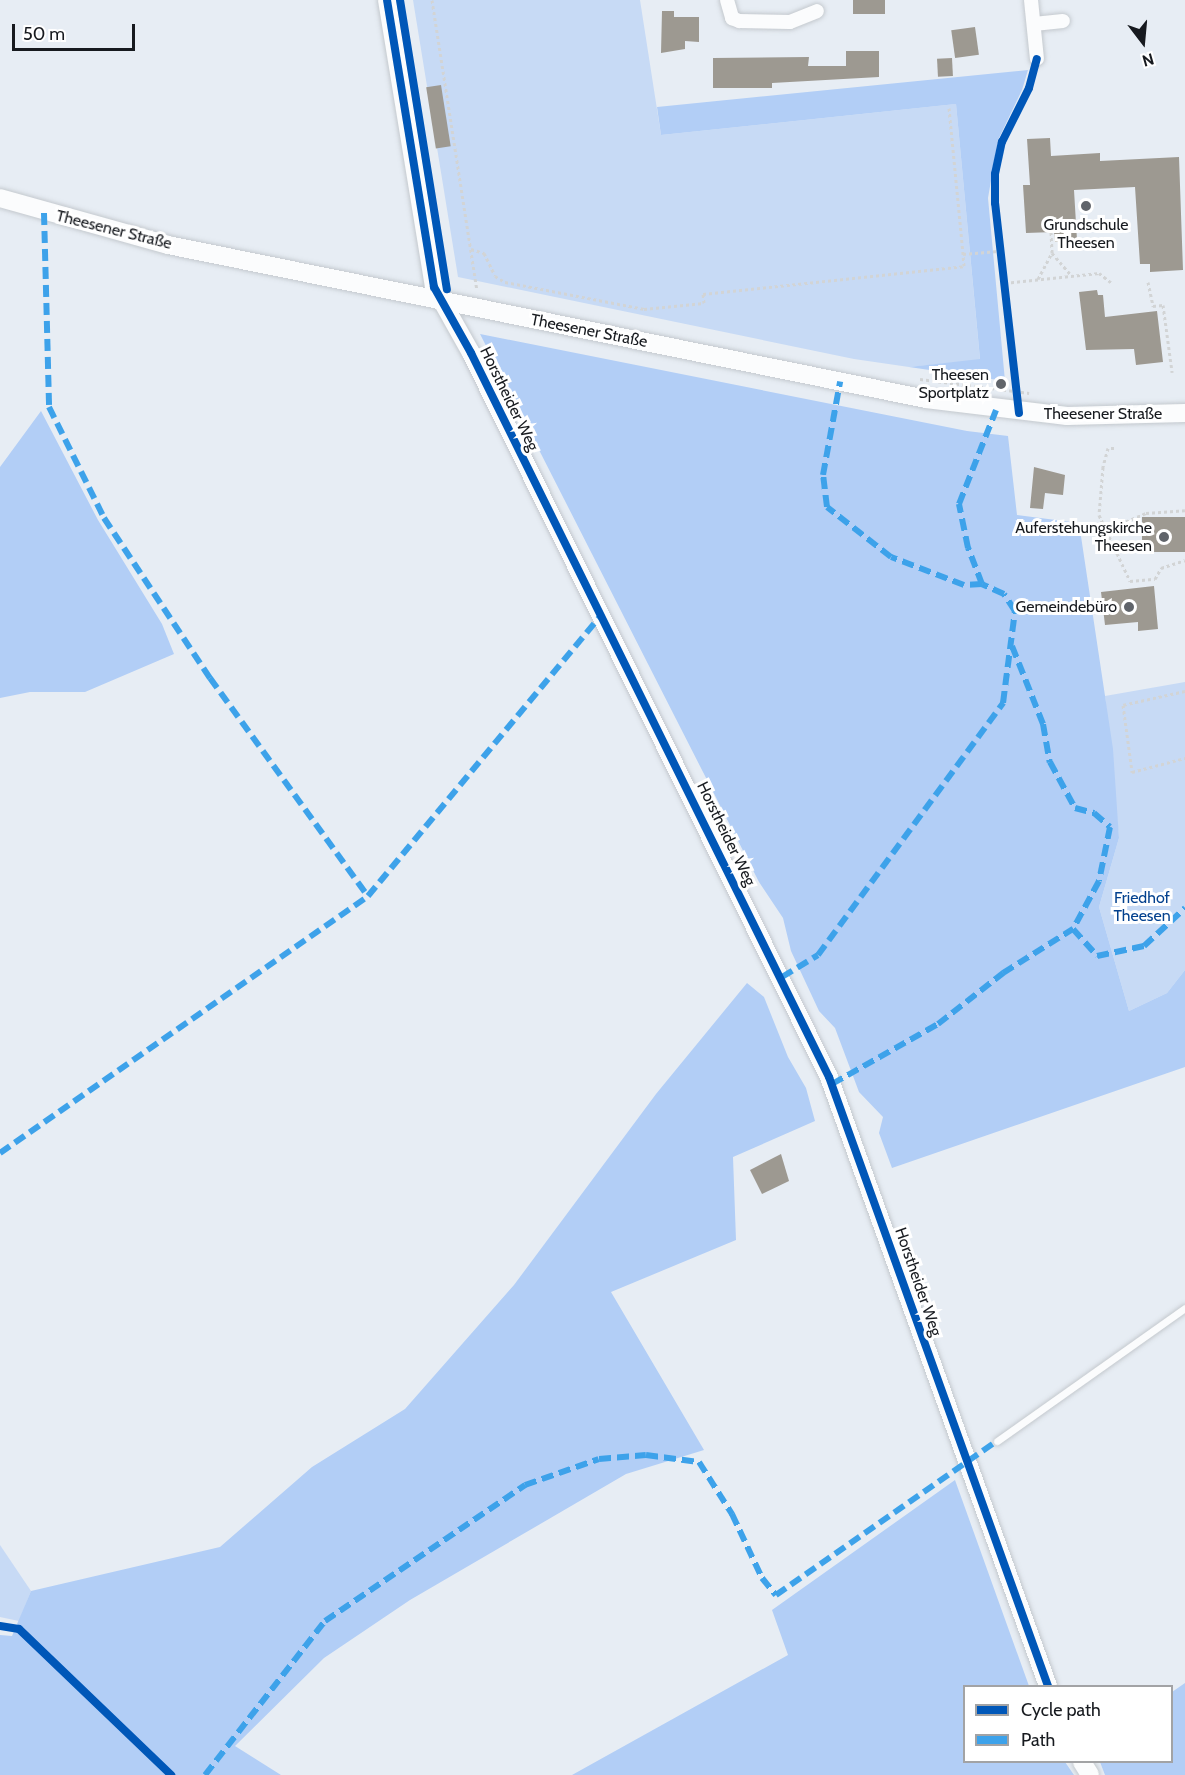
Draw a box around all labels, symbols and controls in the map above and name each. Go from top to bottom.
scale bar [15,12,138,50]
north arrow [1113,12,1173,72]
text: 50 m [23,23,65,45]
text: N [1140,49,1156,70]
marker: Grundschule Theesen [1079,199,1093,213]
street label: Theesener Straße [54,206,174,254]
place label: Grundschule Theesen [1044,215,1128,253]
street label: Theesener Straße [529,310,649,352]
street label: Horstheider Weg [475,344,543,454]
place label: Theesen Sportplatz [918,365,989,403]
marker: Theesen Sportplatz [994,377,1008,391]
street label: Theesener Straße [1044,404,1162,424]
place label: Auferstehungskirche Theesen [1015,518,1152,556]
marker: Auferstehungskirche Theesen [1157,530,1171,544]
place label: Gemeindebüro [1016,597,1117,617]
marker: Gemeindebüro [1122,600,1136,614]
street label: Horstheider Weg [692,779,760,889]
park label: Friedhof Theesen [1113,888,1171,926]
street label: Horstheider Weg [890,1225,946,1339]
legend [963,1685,1173,1763]
text: Cycle path [1021,1699,1101,1721]
text: Path [1021,1729,1055,1751]

